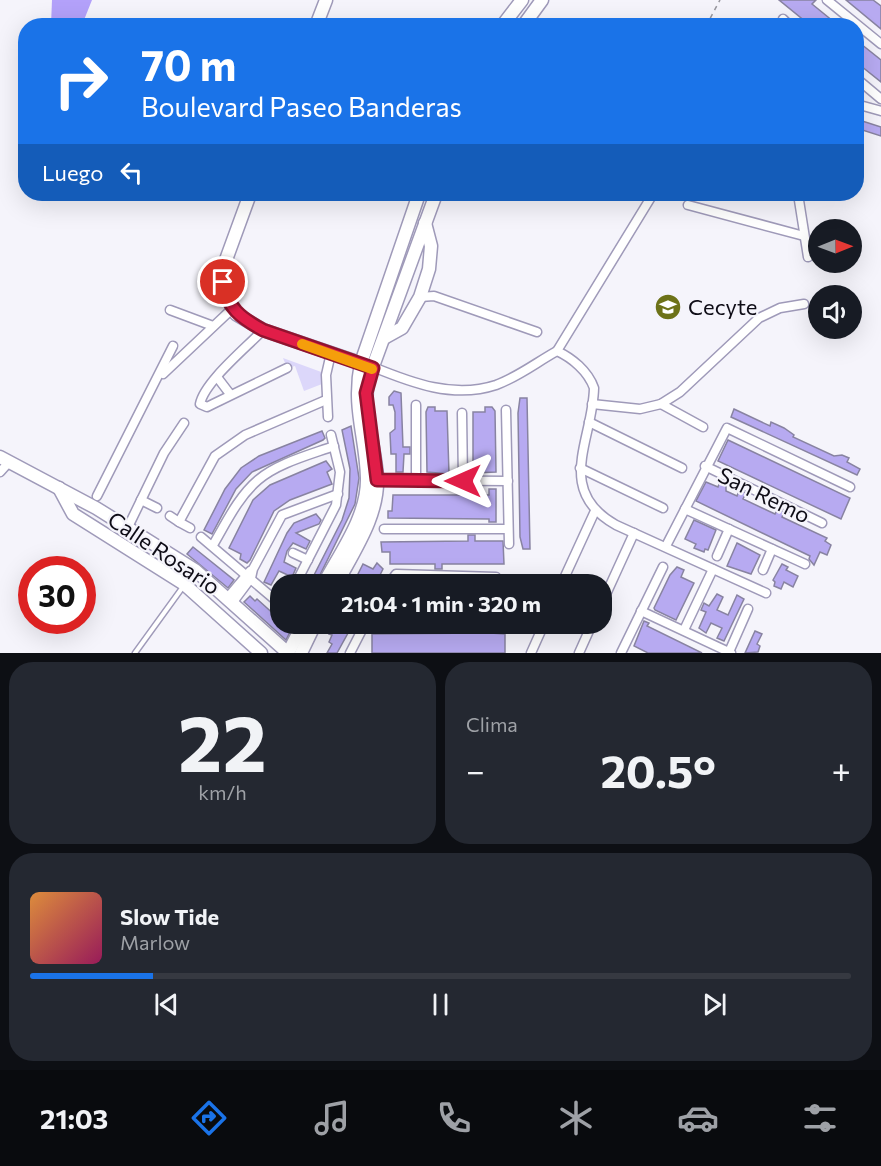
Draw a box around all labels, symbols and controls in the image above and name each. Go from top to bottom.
text: 70 m [141,38,236,90]
icon: right [42,42,120,120]
text: Boulevard Paseo Banderas [141,90,462,123]
icon: left [115,156,148,189]
text: Luego [42,159,103,186]
north arrow [808,219,862,273]
map controls [808,219,862,339]
pin [197,256,248,307]
icon: arrive [206,265,239,298]
button: sound [808,285,862,339]
school or university icon: Cecyte [653,292,683,322]
place label: Cecyte [688,293,757,320]
position arrow [431,449,495,513]
street label: San Remo [714,461,815,528]
street label: Calle Rosario [103,505,226,600]
speed limit sign: 30 [18,556,96,634]
text: 21:04 · 1 min · 320 m [341,590,541,617]
text: 22 [178,693,267,788]
text: Clima [466,712,518,736]
text: 20.5° [600,742,716,797]
text: − [466,749,485,790]
text: + [832,749,851,790]
text: km/h [198,780,247,804]
text: Slow Tide [120,903,219,930]
text: Marlow [120,930,190,954]
icon: previous [150,988,183,1021]
icon: pause [424,988,457,1021]
icon: next [698,988,731,1021]
icon: directions [188,1097,230,1139]
icon: music [311,1097,353,1139]
icon: phone [433,1097,475,1139]
icon: climate [555,1097,597,1139]
icon: car [677,1097,719,1139]
icon: filters [799,1097,841,1139]
text: 21:03 [40,1102,108,1135]

